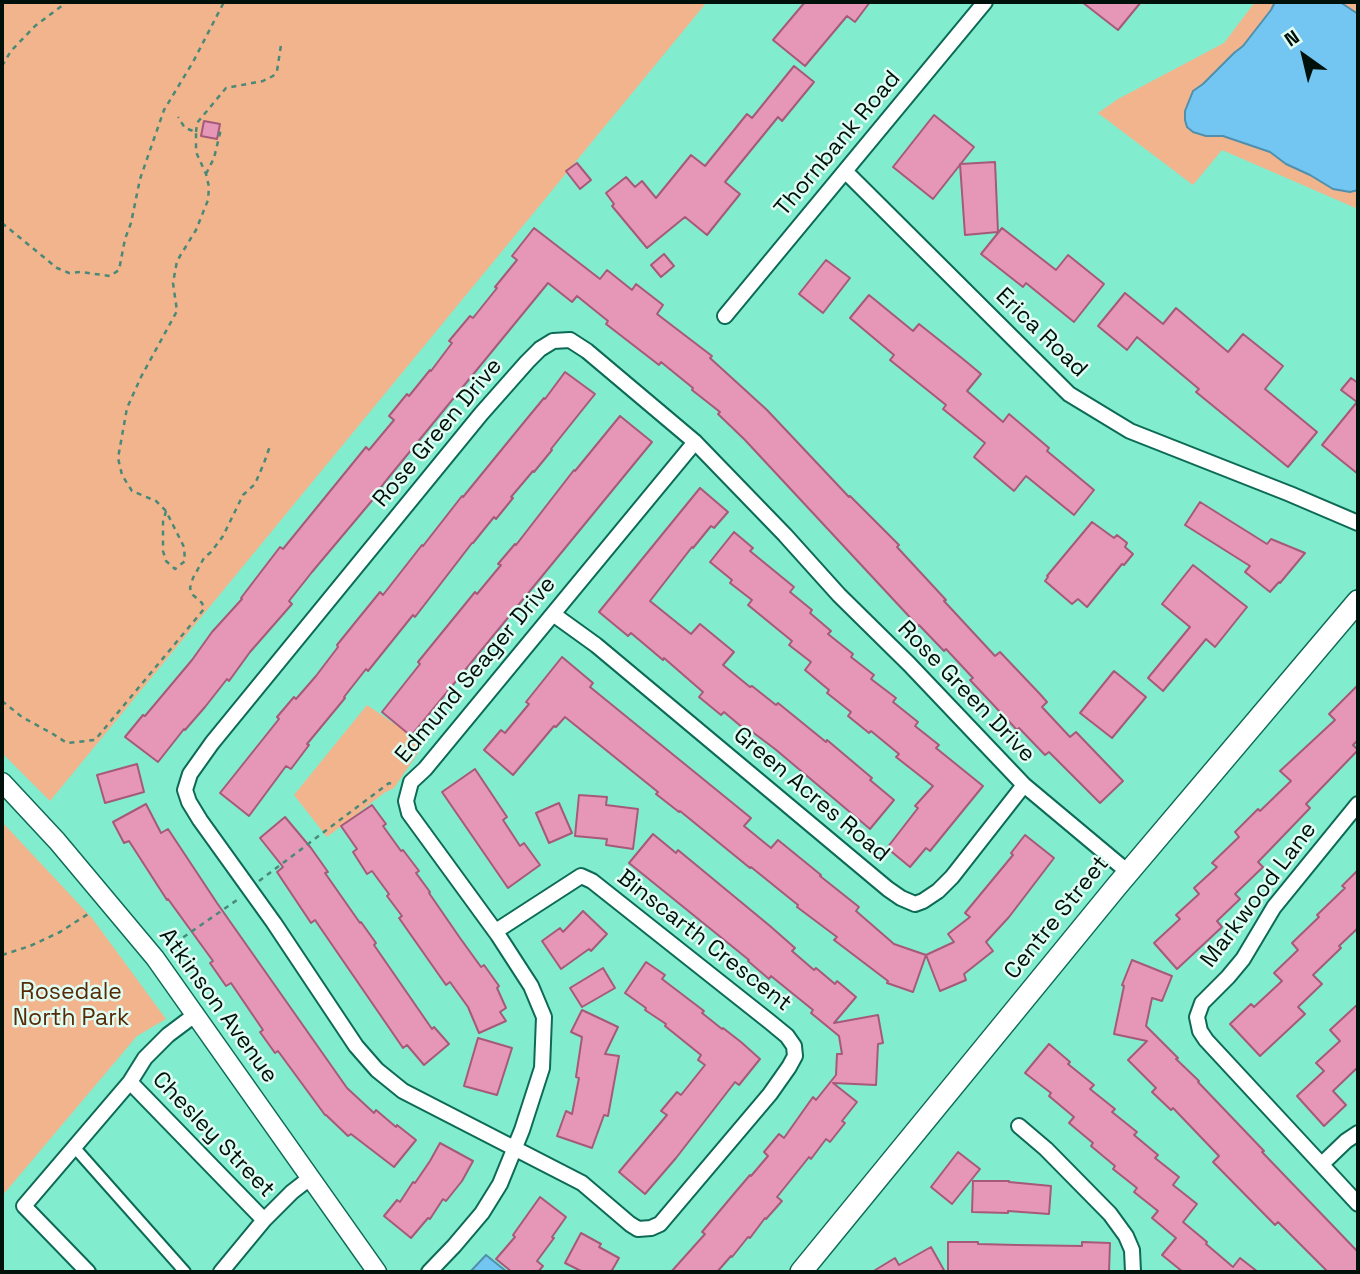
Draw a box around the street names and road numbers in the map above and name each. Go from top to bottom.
street label: Thornbank Road [769,66,907,222]
street label: Erica Road [989,283,1093,383]
street label: Rose Green Drive [368,353,508,513]
street label: Edmund Seager Drive [390,571,562,769]
street label: Rose Green Drive [891,615,1041,769]
street label: Green Acres Road [727,722,895,868]
street label: Markwood Lane [1195,817,1323,973]
street label: Centre Street [999,851,1115,985]
street label: Binscarth Crescent [611,864,797,1018]
street label: Atkinson Avenue [153,923,283,1089]
street label: Chesley Street [146,1066,280,1204]

